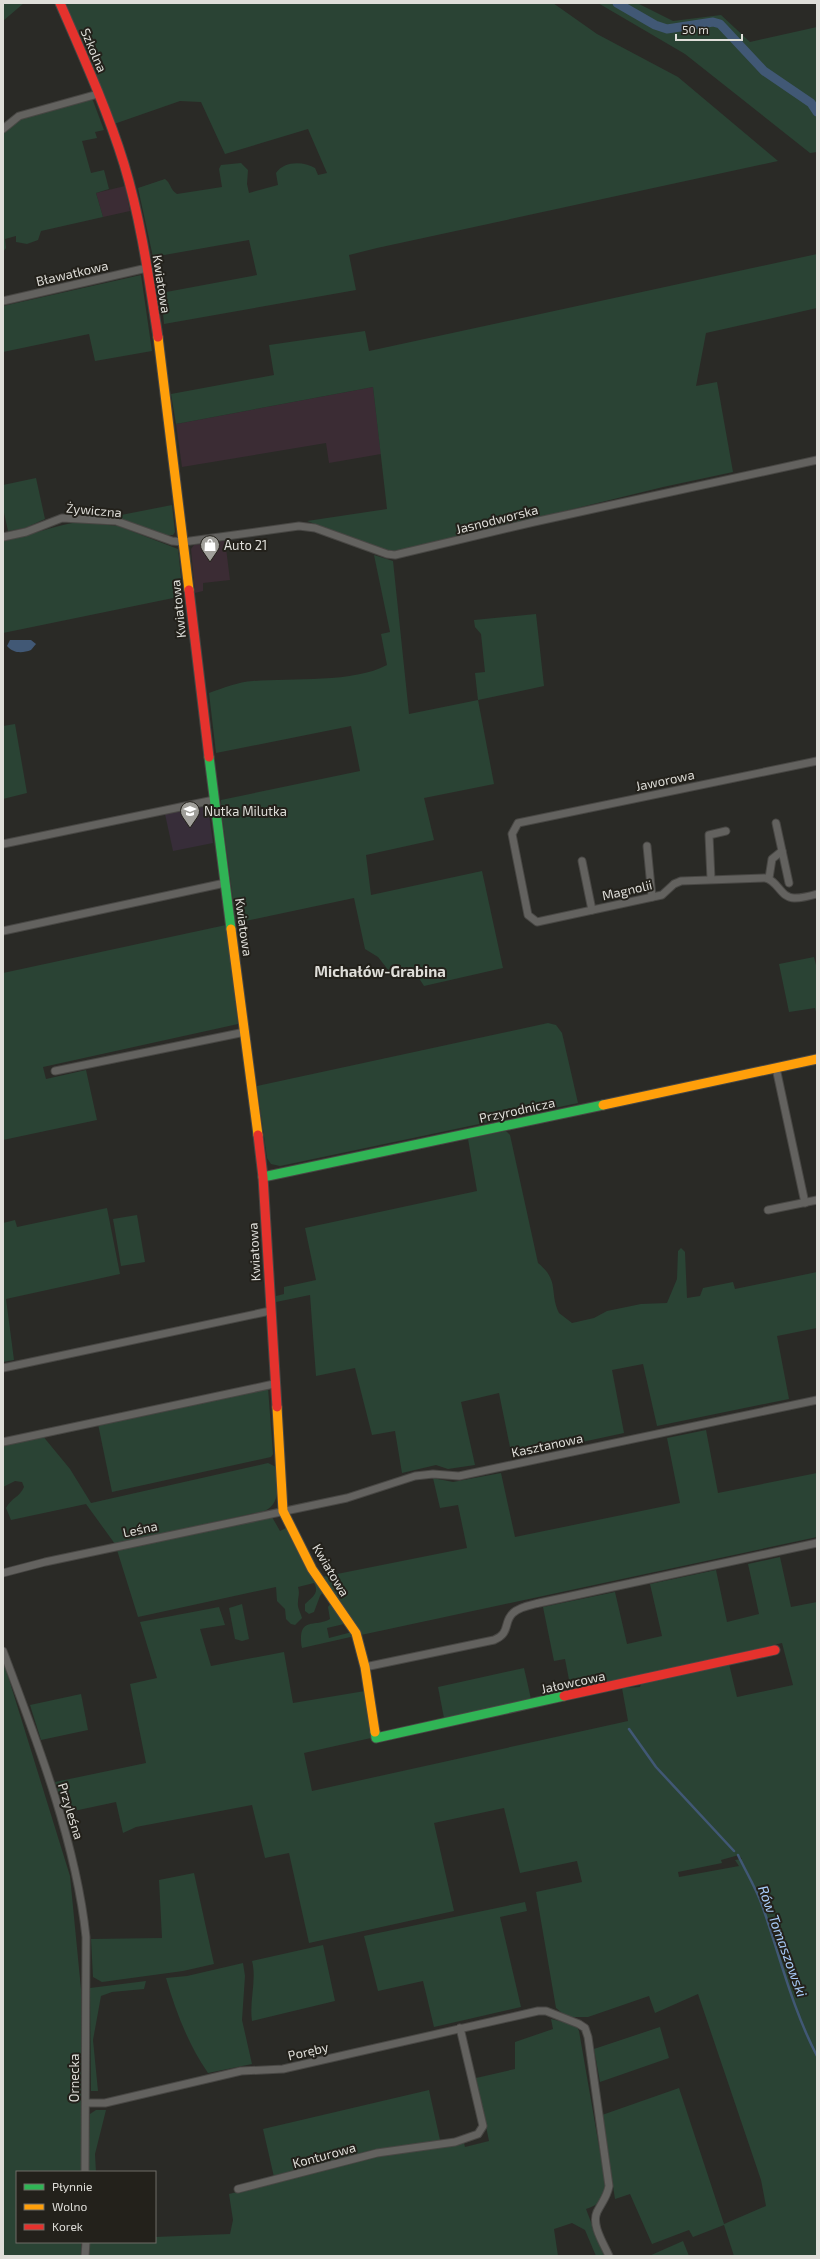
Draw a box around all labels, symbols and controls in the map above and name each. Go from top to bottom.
scale bar [676,16,742,42]
text: 50 m [682,22,709,36]
street label: Szkolna [78,26,110,74]
street label: Kwiatowa [150,254,174,314]
street label: Bławatkowa [34,257,110,289]
street label: Żywiczna [66,500,122,520]
street label: Jasnodworska [454,501,540,537]
shop icon: Auto 21 [199,534,221,562]
place label: Auto 21 [224,537,267,553]
street label: Kwiatowa [167,579,189,639]
street label: Jaworowa [634,766,696,794]
school or university icon: Nutka Milutka [179,800,201,828]
place label: Nutka Milutka [204,803,287,819]
street label: Magnolii [600,876,654,904]
street label: Kwiatowa [232,897,256,957]
district label: Michałów-Grabina [314,962,446,980]
street label: Przyrodnicza [478,1094,556,1126]
street label: Kwiatowa [244,1222,264,1282]
street label: Kasztanowa [510,1430,584,1460]
street label: Leśna [121,1518,159,1540]
street label: Kwiatowa [309,1541,353,1599]
street label: Jałowcowa [539,1667,607,1697]
street label: Przyleśna [55,1781,87,1841]
water label: Rów Tomaszowski [755,1883,811,2000]
street label: Poręby [286,2039,330,2063]
street label: Ornecka [66,2054,82,2102]
street label: Konturowa [291,2139,357,2171]
legend [16,2171,156,2243]
text: Płynnie [52,2179,92,2193]
text: Wolno [52,2199,88,2213]
text: Korek [52,2219,83,2233]

